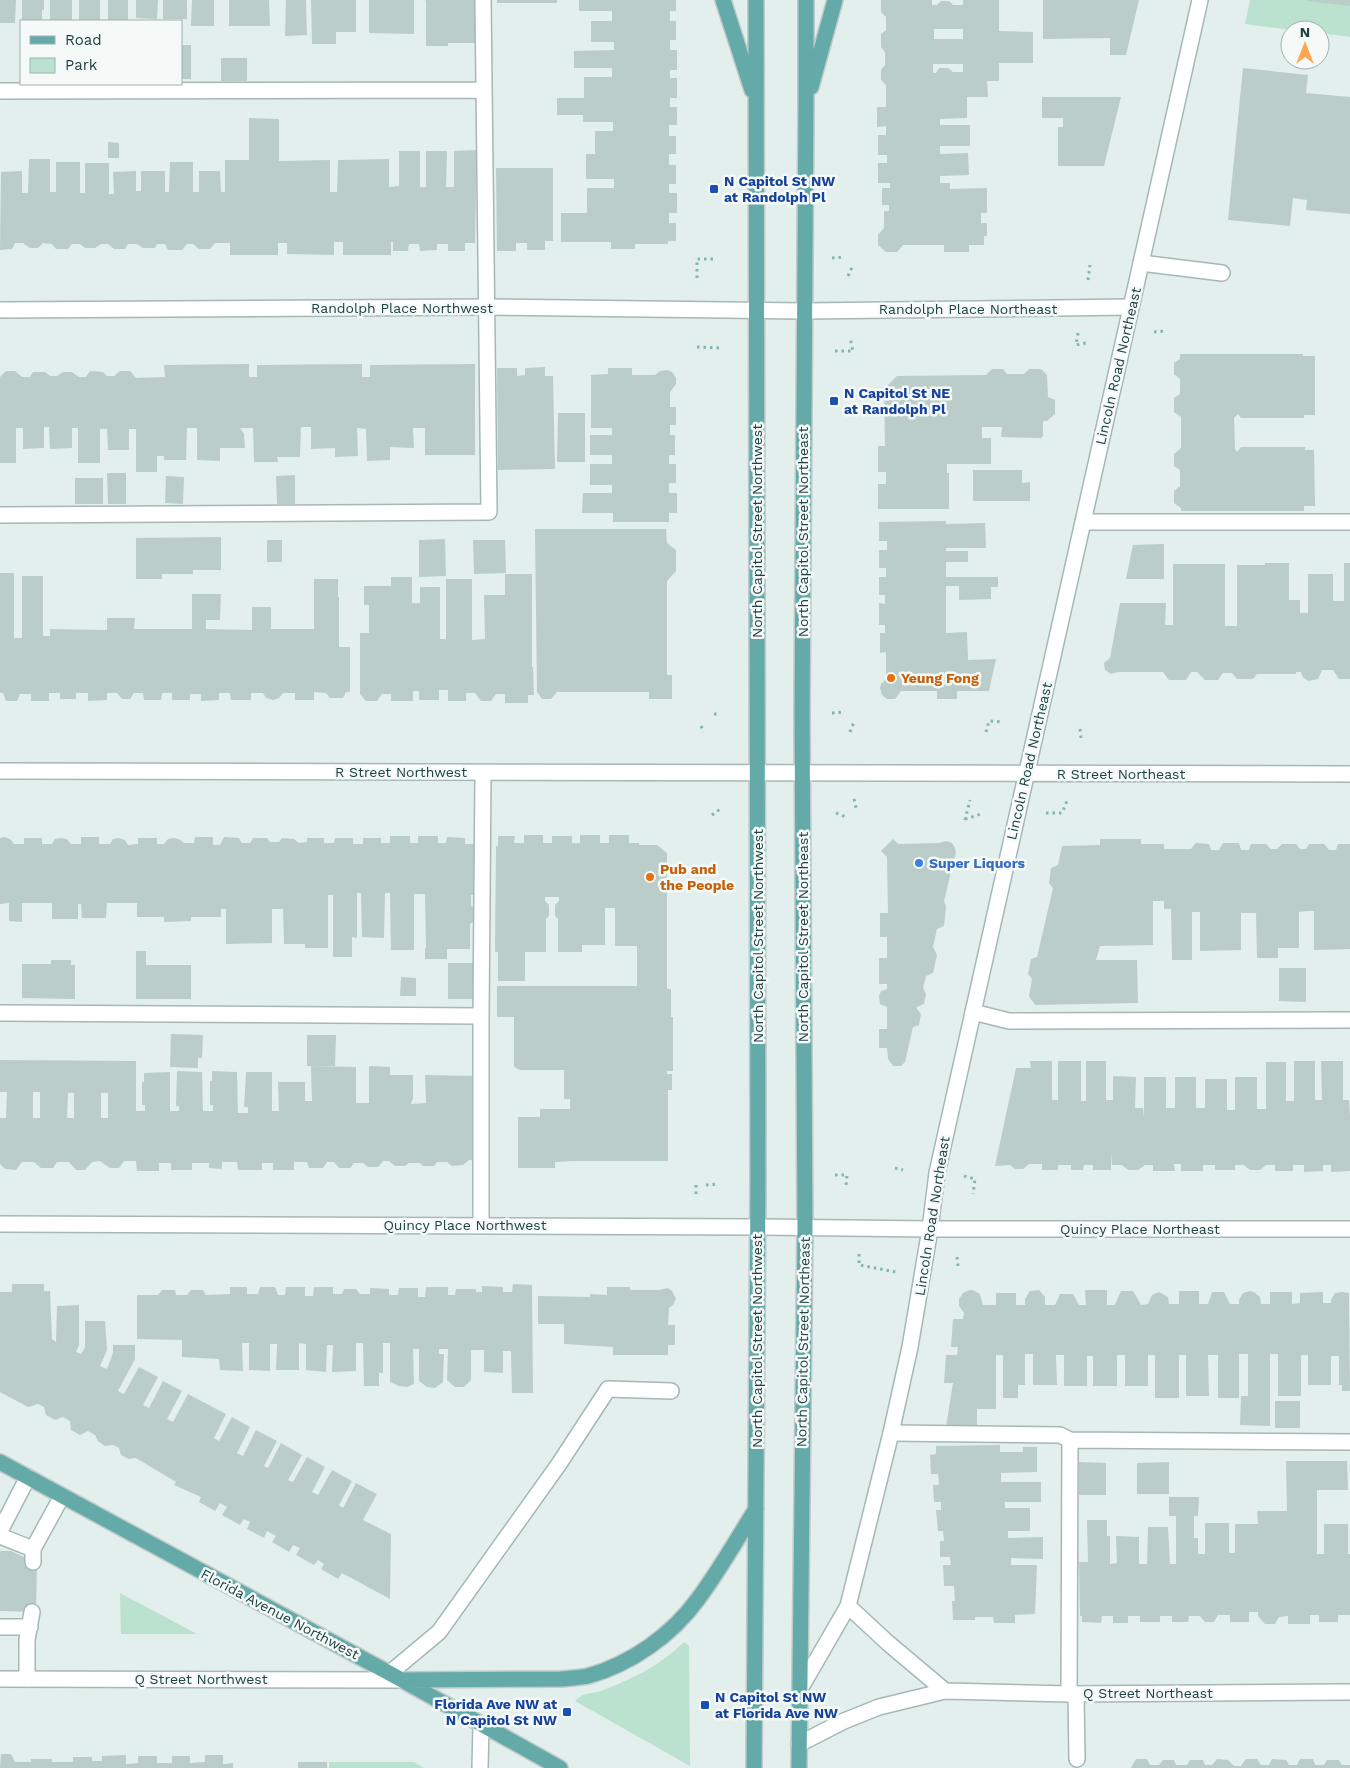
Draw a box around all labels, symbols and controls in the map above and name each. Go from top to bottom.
legend [20,20,182,85]
north arrow [1280,20,1330,70]
text: N [1300,24,1310,40]
text: Road [65,31,102,49]
text: Park [65,56,98,74]
place label: N Capitol St NW at Randolph Pl [724,173,835,205]
marker: N Capitol St NW at Randolph Pl [708,183,720,195]
street label: Lincoln Road Northeast [1092,285,1144,446]
street label: Randolph Place Northwest [311,300,493,316]
street label: Randolph Place Northeast [879,301,1057,317]
place label: N Capitol St NE at Randolph Pl [844,385,950,417]
marker: N Capitol St NE at Randolph Pl [828,395,840,407]
street label: North Capitol Street Northwest [749,424,765,638]
street label: North Capitol Street Northeast [795,427,811,637]
place label: Yeung Fong [901,670,979,686]
marker: Yeung Fong [885,672,897,684]
street label: Lincoln Road Northeast [1003,680,1055,841]
street label: R Street Northwest [335,764,467,780]
street label: R Street Northeast [1057,766,1185,782]
street label: North Capitol Street Northwest [750,829,766,1043]
street label: North Capitol Street Northeast [795,832,811,1042]
place label: Super Liquors [929,855,1026,871]
marker: Super Liquors [913,857,925,869]
place label: Pub and the People [660,861,734,893]
marker: Pub and the People [644,871,656,883]
street label: Lincoln Road Northeast [911,1135,953,1297]
street label: Quincy Place Northwest [383,1217,547,1233]
street label: Quincy Place Northeast [1060,1221,1220,1237]
street label: North Capitol Street Northwest [749,1234,765,1448]
street label: North Capitol Street Northeast [793,1236,813,1447]
street label: Florida Avenue Northwest [198,1565,362,1663]
street label: Q Street Northwest [134,1671,268,1687]
street label: Q Street Northeast [1083,1685,1213,1701]
place label: N Capitol St NW at Florida Ave NW [715,1689,838,1721]
place label: Florida Ave NW at N Capitol St NW [434,1696,557,1728]
marker: N Capitol St NW at Florida Ave NW [699,1699,711,1711]
marker: Florida Ave NW at N Capitol St NW [561,1706,573,1718]

